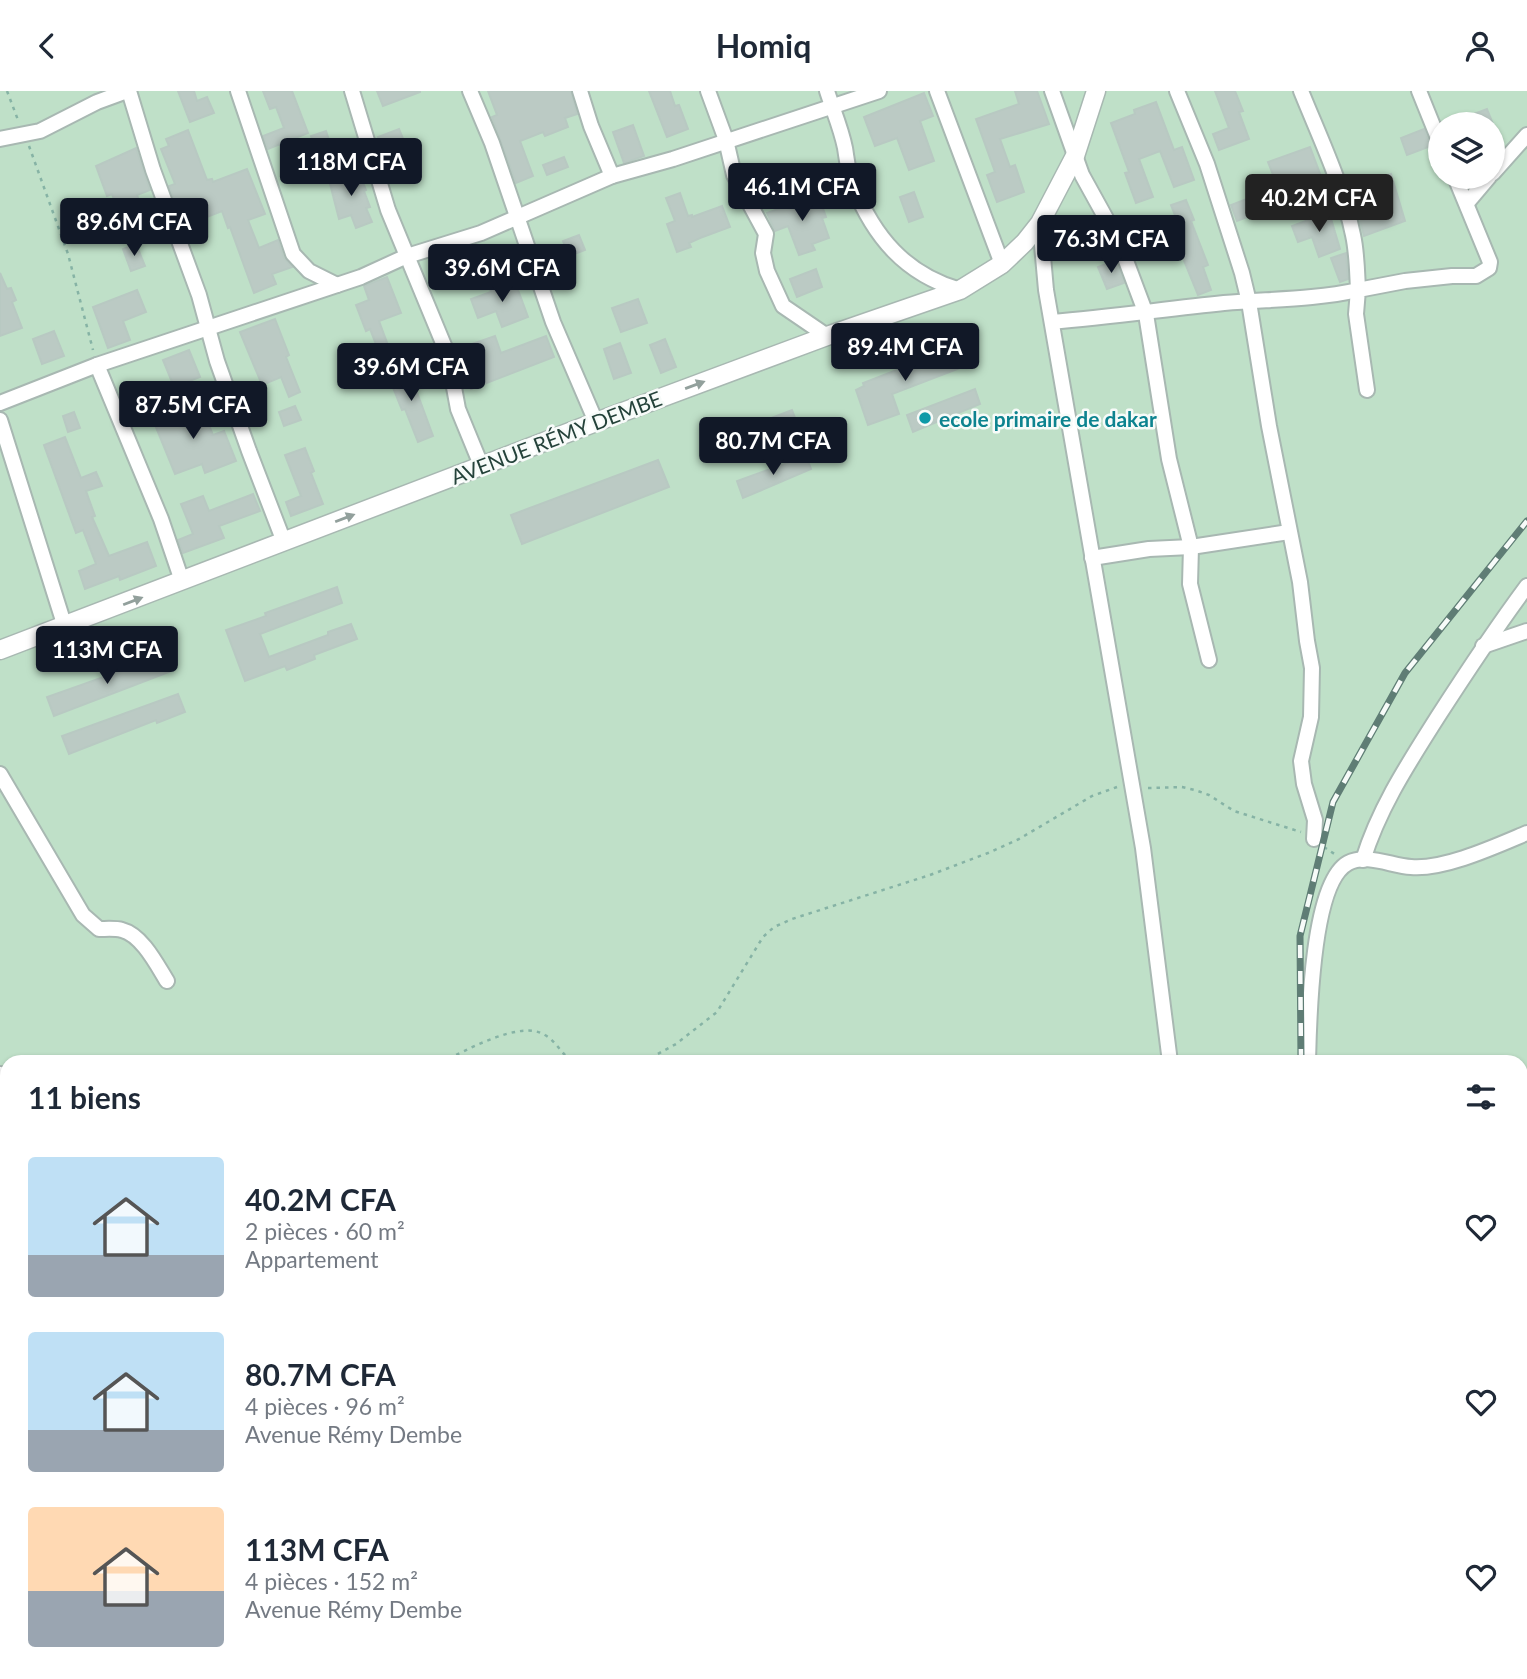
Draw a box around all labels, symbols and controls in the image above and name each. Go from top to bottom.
text: Homiq [716,26,811,65]
icon: back [28,27,66,65]
icon: person [1461,27,1499,65]
map controls [1428,112,1505,189]
button: layers [1428,112,1505,189]
pin: 118M CFA [279,139,423,198]
text: 118M CFA [296,147,406,175]
pin: 46.1M CFA [722,163,882,223]
text: 46.1M CFA [744,172,860,200]
pin: 40.2M CFA [1239,174,1399,234]
text: 40.2M CFA [1261,183,1377,211]
pin: 89.6M CFA [54,199,214,258]
text: 89.6M CFA [76,207,192,235]
pin: 76.3M CFA [1031,215,1191,275]
text: 76.3M CFA [1053,224,1169,252]
pin: 39.6M CFA [422,245,582,304]
text: 39.6M CFA [444,253,560,281]
pin: 89.4M CFA [825,323,985,383]
text: 89.4M CFA [847,332,963,360]
pin: 39.6M CFA [331,343,491,403]
text: 39.6M CFA [353,352,469,380]
one-way arrow [684,379,705,390]
pin: 87.5M CFA [113,381,273,441]
street label: AVENUE RÉMY DEMBE [447,385,665,489]
text: 87.5M CFA [135,390,251,418]
place label: ecole primaire de dakar [939,406,1157,431]
marker: ecole primaire de dakar [917,410,933,426]
pin: 80.7M CFA [693,417,853,477]
text: 80.7M CFA [715,426,831,454]
one-way arrow [334,512,355,523]
one-way arrow [122,595,143,606]
pin: 113M CFA [35,627,179,686]
text: 113M CFA [52,635,162,663]
icon: filters [1462,1078,1500,1116]
text: 11 biens [28,1079,141,1115]
text: 40.2M CFA [245,1181,396,1217]
icon: home [84,1185,168,1269]
icon: heart [1462,1208,1500,1246]
text: 2 pièces · 60 m² [245,1217,405,1245]
text: Appartement [245,1245,378,1273]
text: 80.7M CFA [245,1356,396,1392]
icon: home [84,1360,168,1444]
icon: heart [1462,1383,1500,1421]
text: 4 pièces · 96 m² [245,1392,405,1420]
text: Avenue Rémy Dembe [245,1420,462,1448]
text: 113M CFA [245,1531,389,1567]
icon: home [84,1535,168,1619]
icon: heart [1462,1558,1500,1596]
text: 4 pièces · 152 m² [245,1567,418,1595]
text: Avenue Rémy Dembe [245,1595,462,1623]

